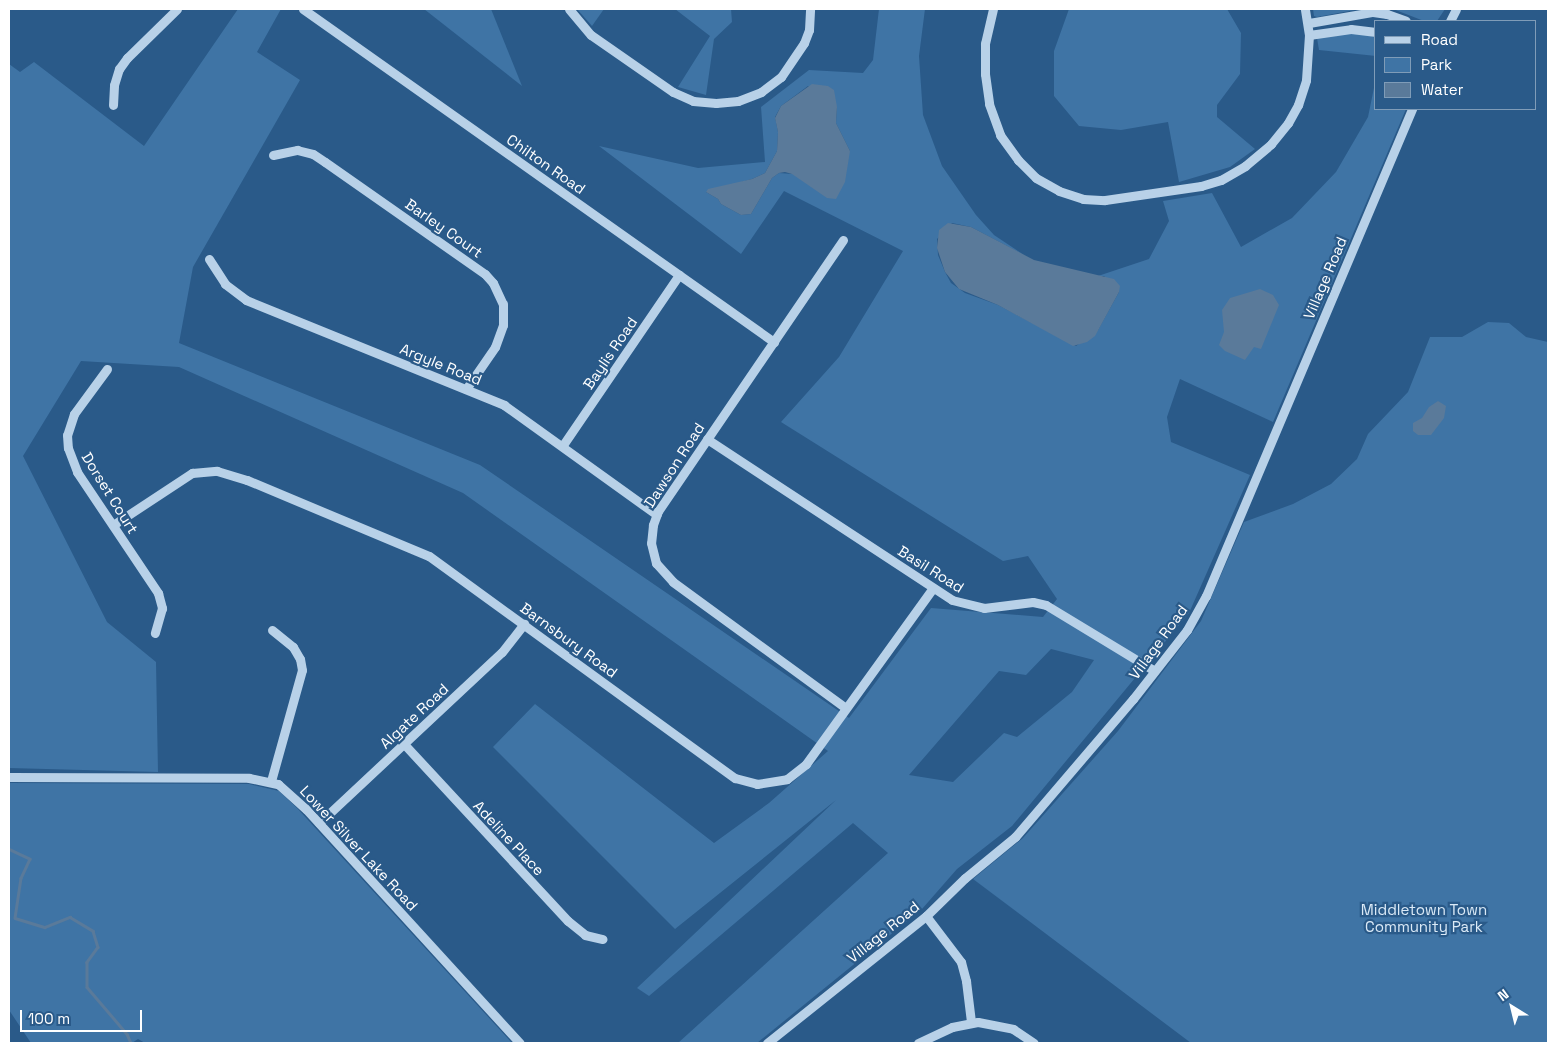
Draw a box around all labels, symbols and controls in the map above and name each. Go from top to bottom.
legend [1374,20,1537,110]
text: Road [1421,30,1458,49]
text: Park [1421,55,1452,74]
text: Water [1421,80,1463,99]
street label: Chilton Road [503,130,589,198]
street label: Barley Court [402,195,486,261]
street label: Village Road [1300,234,1350,322]
street label: Baylis Road [579,313,641,393]
street label: Argyle Road [397,339,485,389]
street label: Dawson Road [640,419,708,511]
street label: Dorset Court [78,449,142,537]
street label: Basil Road [895,542,967,596]
street label: Barnsbury Road [517,599,621,681]
street label: Village Road [1125,601,1191,683]
street label: Algate Road [376,680,452,752]
street label: Lower Silver Lake Road [296,782,422,914]
street label: Adeline Place [470,797,548,879]
street label: Village Road [843,897,923,967]
park label: Middletown Town Community Park [1361,900,1487,935]
north arrow [1487,982,1537,1032]
text: N [1494,985,1512,1005]
scale bar [22,1000,145,1032]
text: 100 m [28,1009,70,1028]

